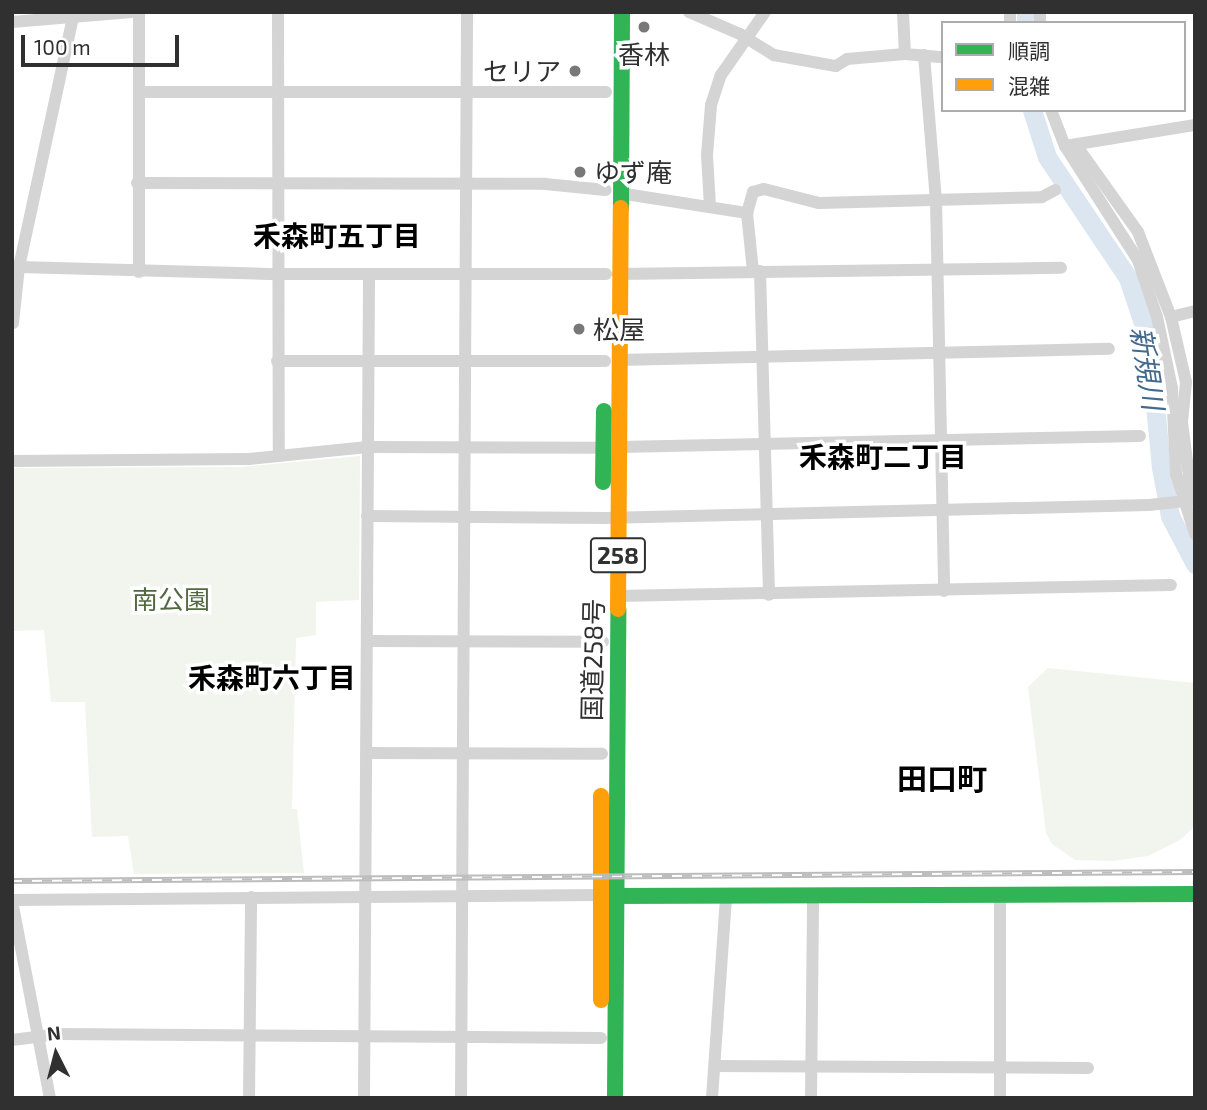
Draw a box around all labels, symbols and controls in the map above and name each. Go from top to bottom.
marker: 香林 [636,19,652,35]
scale bar [24,21,182,65]
legend [941,21,1186,112]
text: 100 m [34,34,91,59]
place label: 香林 [618,38,670,70]
text: 順調 [1008,38,1050,63]
place label: セリア [483,55,561,87]
marker: セリア [567,63,583,79]
text: 混雑 [1008,73,1050,98]
place label: ゆず庵 [594,156,672,188]
marker: ゆず庵 [572,164,588,180]
district label: 禾森町五丁目 [253,218,421,252]
place label: 松屋 [593,313,645,345]
marker: 松屋 [571,321,587,337]
water label: 新規川 [1125,324,1171,412]
district label: 禾森町二丁目 [799,439,967,473]
road number: 258 [588,534,648,576]
park label: 南公園 [132,583,210,615]
street label: 国道258号 [575,599,609,721]
district label: 禾森町六丁目 [188,660,356,694]
district label: 田口町 [897,760,987,796]
north arrow [21,1019,91,1089]
text: N [46,1020,62,1045]

